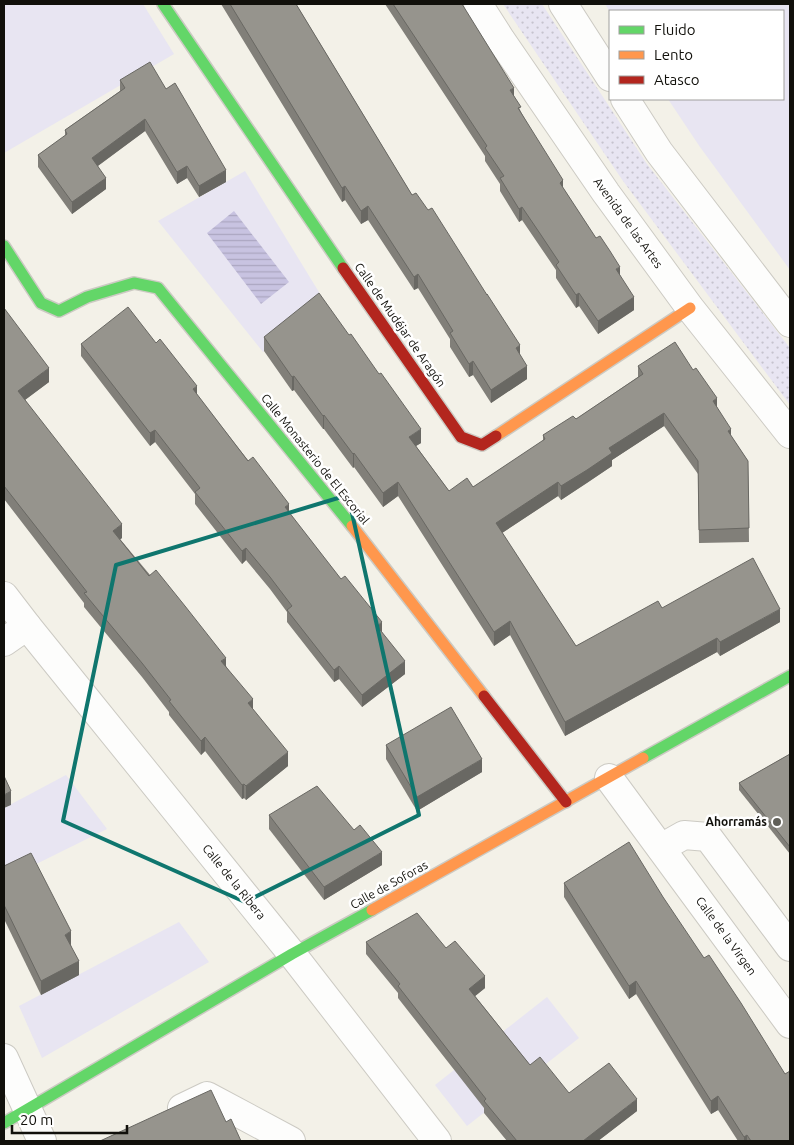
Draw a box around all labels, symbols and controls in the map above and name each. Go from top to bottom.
legend [609,10,784,100]
text: Fluido [654,21,696,38]
text: Lento [654,46,693,63]
text: Atasco [654,71,700,88]
street label: Avenida de las Artes [591,175,666,270]
street label: Calle de Mudéjar de Aragón [352,260,448,389]
street label: Calle Monasterio de El Escorial [259,391,372,526]
place label: Ahorramás [706,815,767,828]
marker: Ahorramás [771,816,783,828]
street label: Calle de la Ribera [200,842,269,922]
street label: Calle de Soforas [348,858,430,911]
street label: Calle de la Virgen [694,894,759,977]
scale bar [12,1102,128,1134]
text: 20 m [20,1111,53,1128]

